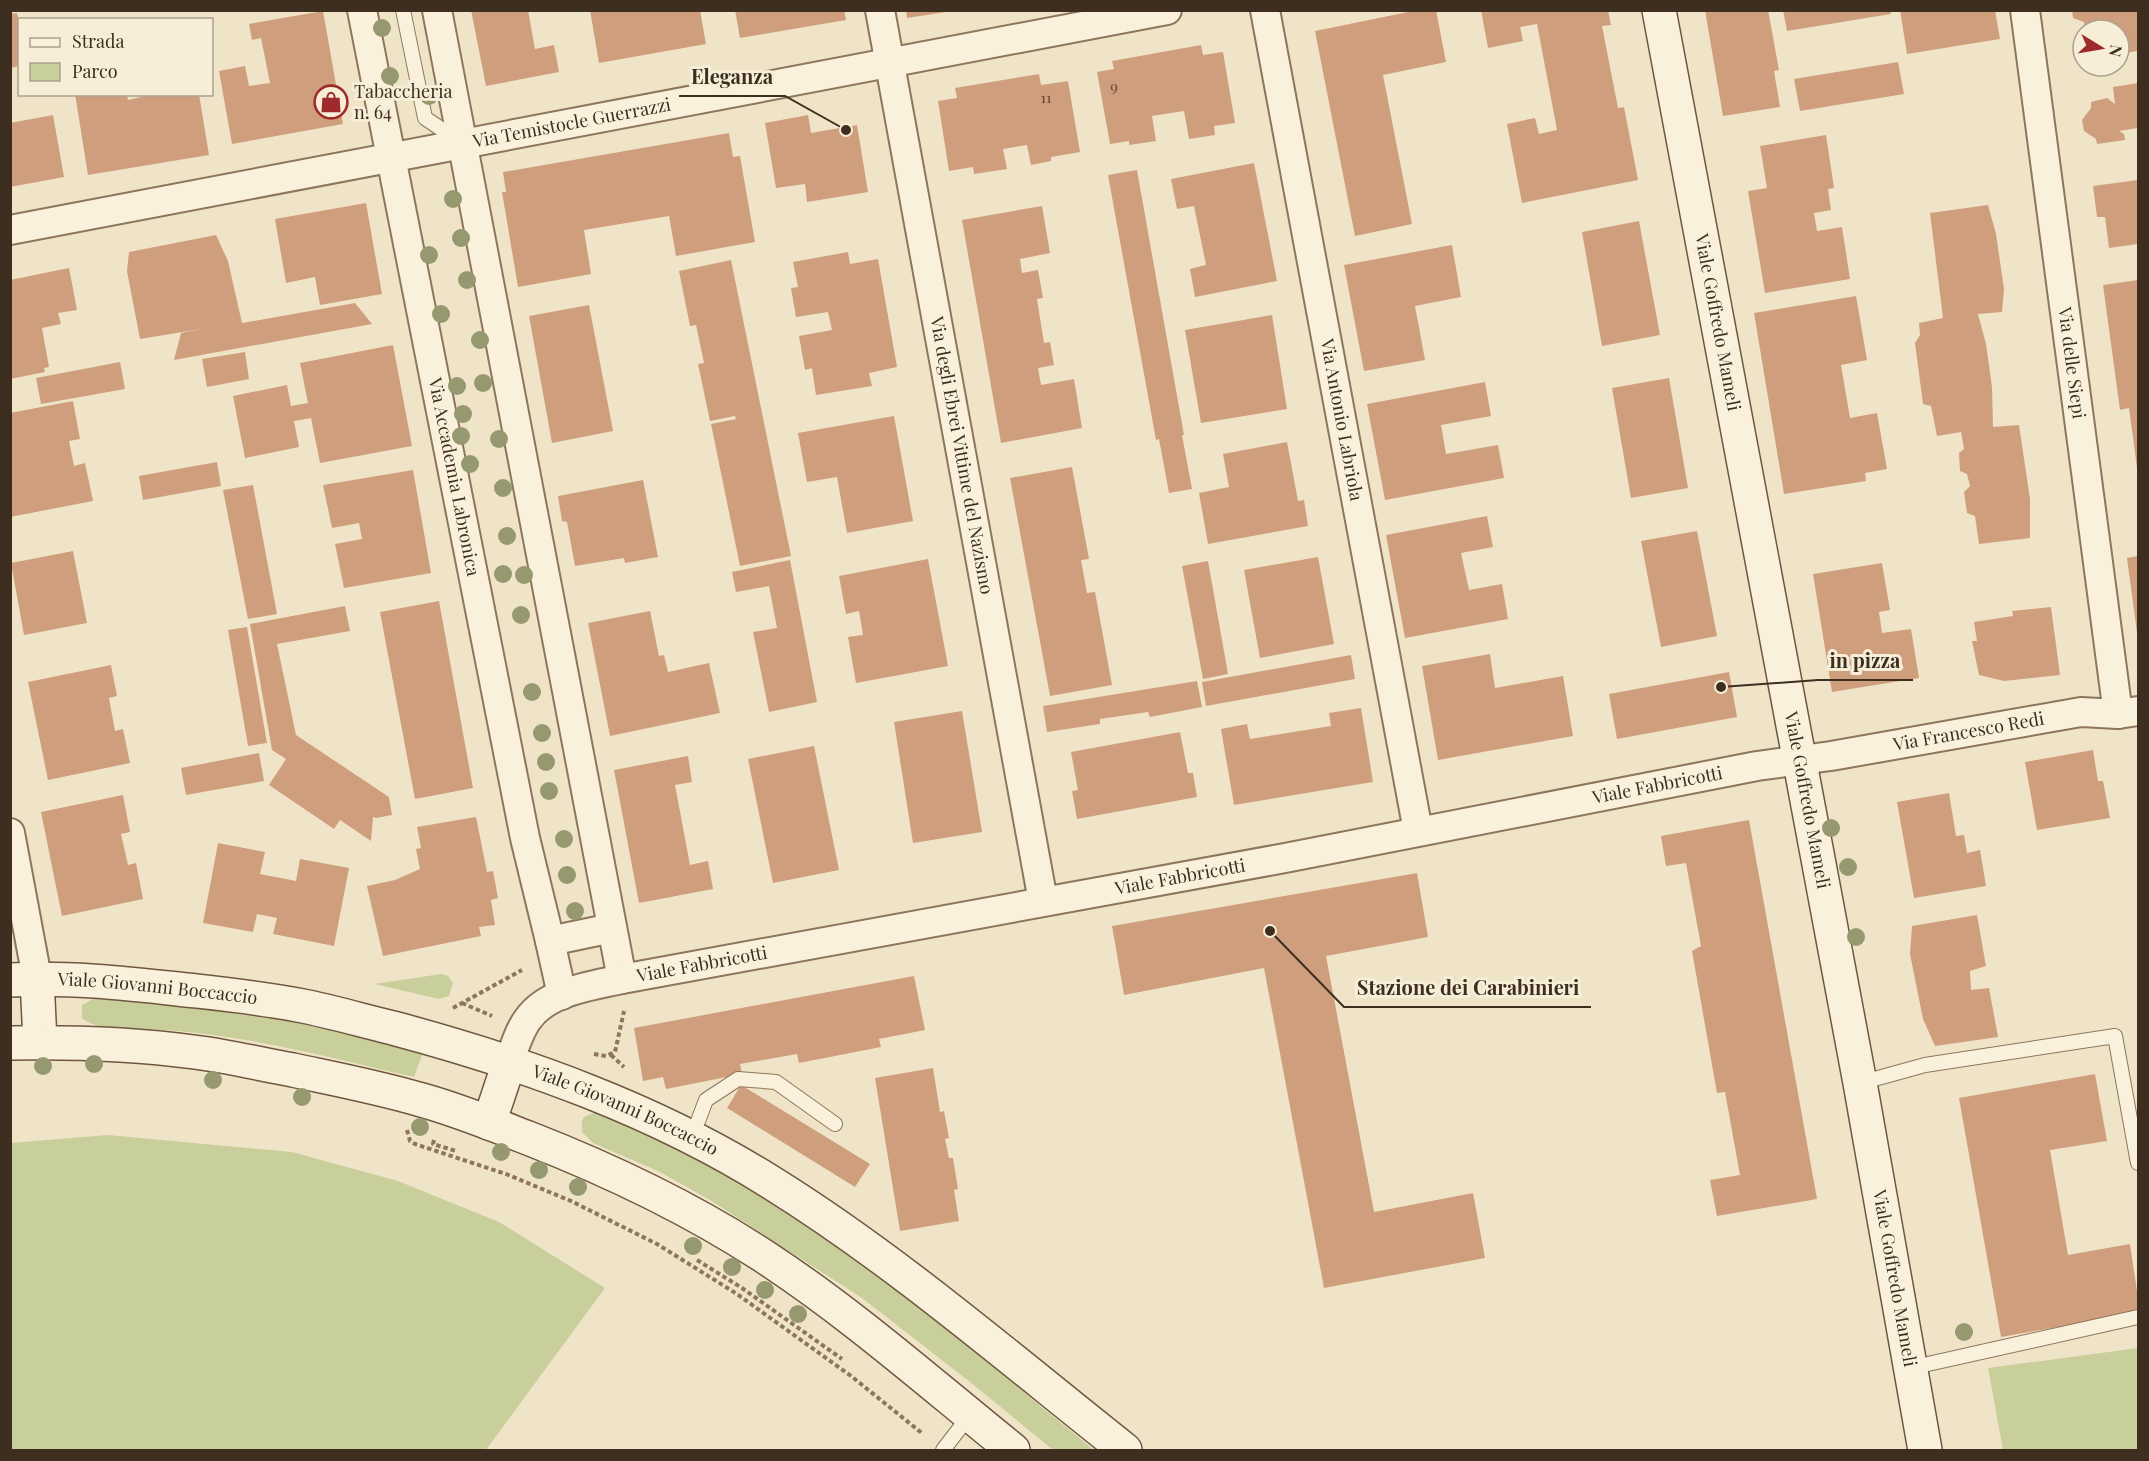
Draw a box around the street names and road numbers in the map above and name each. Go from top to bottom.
street label: Via Temistocle Guerrazzi [470,92,673,153]
street label: Viale Goffredo Mameli [1690,231,1747,413]
street label: Via delle Siepi [2053,304,2092,420]
street label: Via degli Ebrei Vittime del Nazismo [925,314,1000,596]
street label: Via Antonio Labriola [1315,336,1369,503]
street label: Via Accademia Labronica [423,375,486,578]
street label: Via Francesco Redi [1890,706,2046,756]
street label: Viale Goffredo Mameli [1780,709,1836,891]
street label: Viale Fabbricotti [1589,760,1724,809]
street label: Viale Fabbricotti [1112,852,1247,900]
street label: Viale Fabbricotti [634,940,769,987]
street label: Viale Giovanni Boccaccio [56,966,259,1009]
street label: Viale Giovanni Boccaccio [528,1058,723,1160]
street label: Viale Goffredo Mameli [1868,1187,1923,1369]

